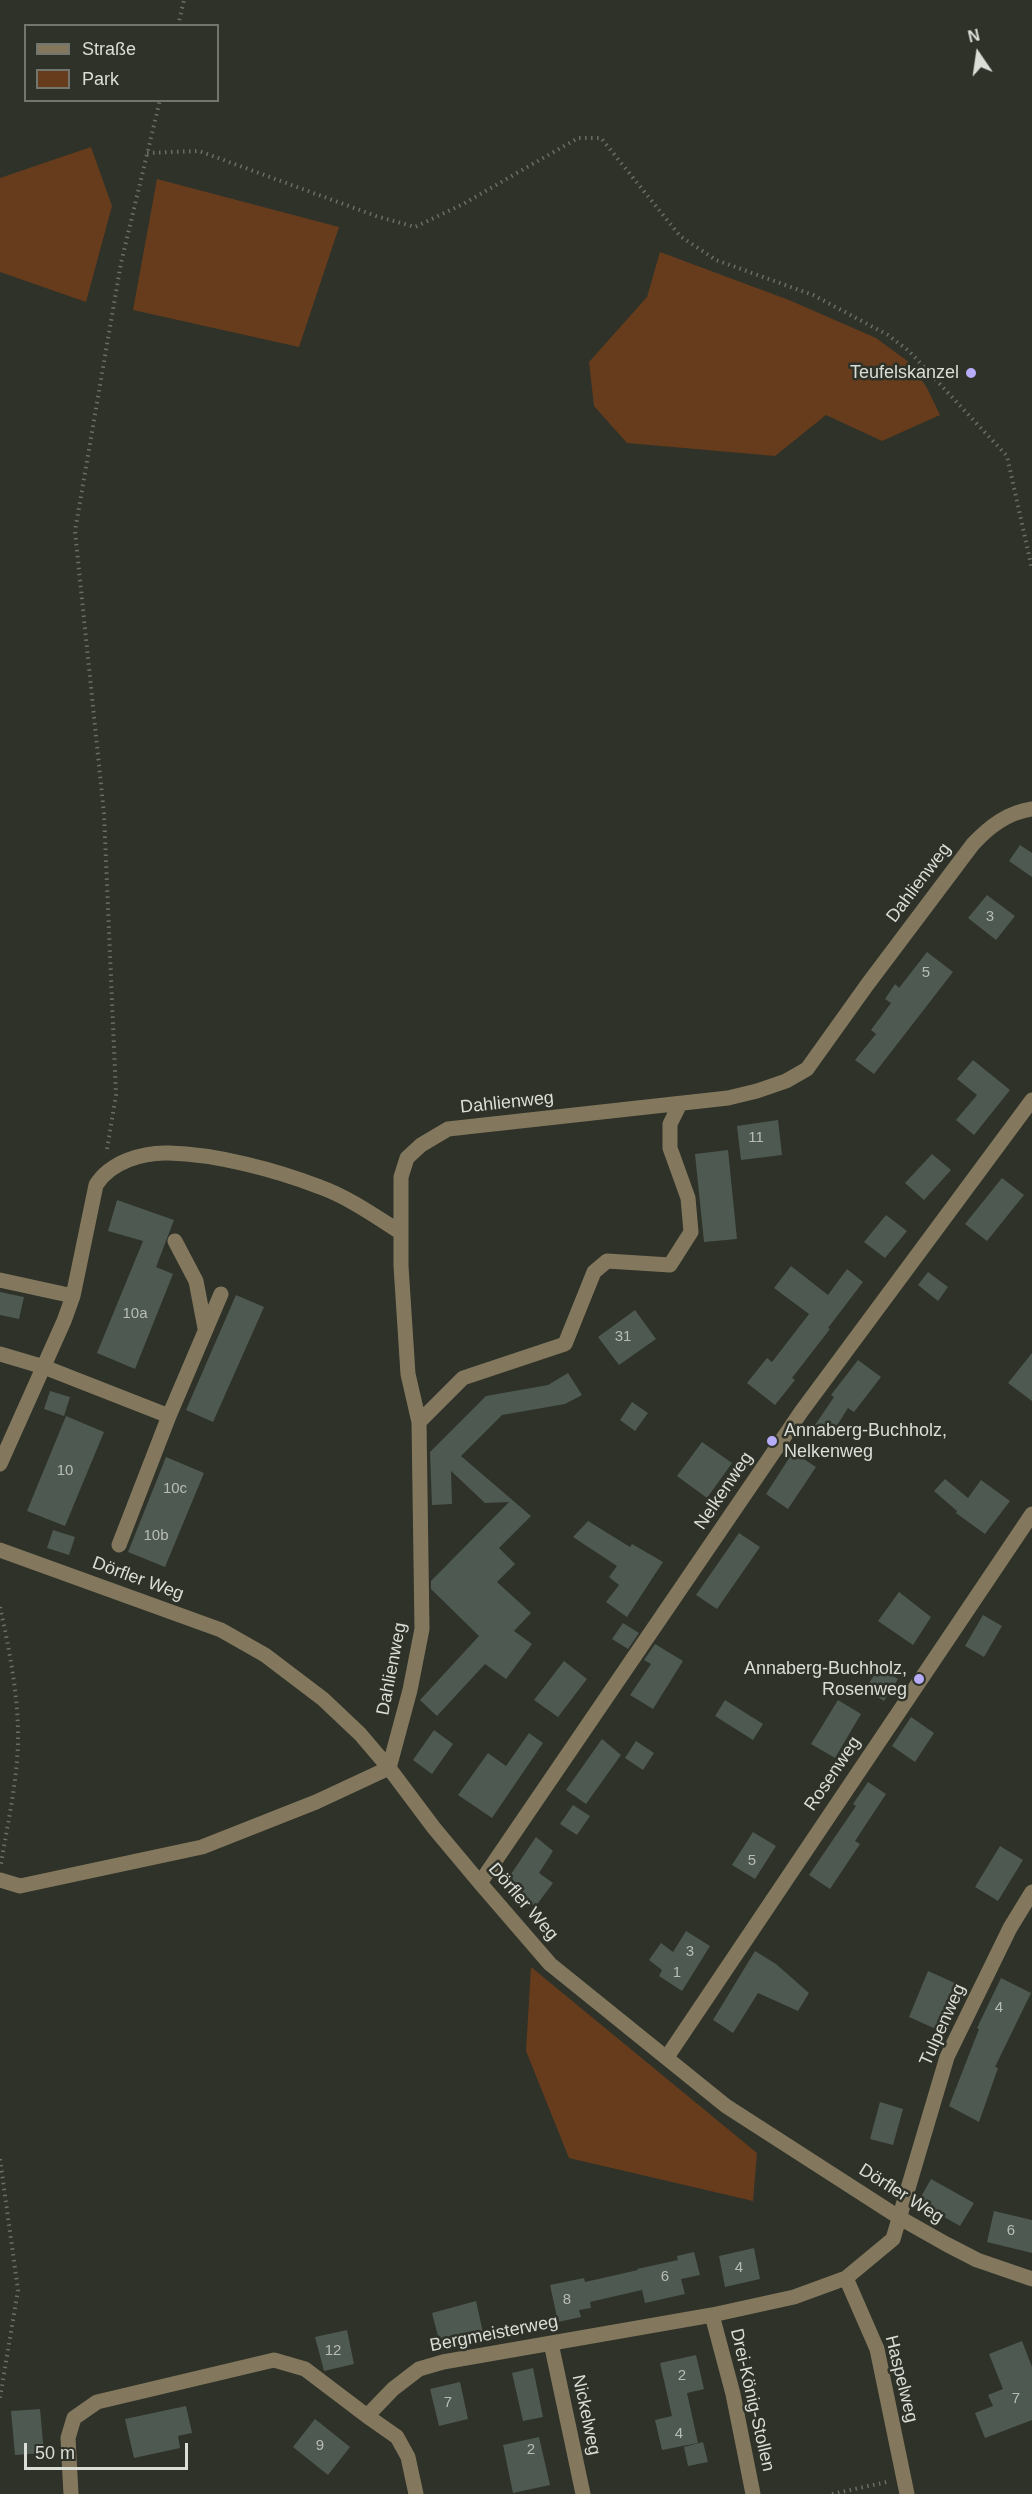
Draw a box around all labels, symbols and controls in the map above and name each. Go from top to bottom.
legend [24,24,219,102]
north arrow [948,24,1008,84]
text: N [966,26,981,46]
text: Straße [82,39,136,59]
text: Park [82,69,119,89]
place label: Teufelskanzel [850,362,959,384]
marker: Teufelskanzel [964,366,978,380]
street label: Dahlienweg [882,839,956,927]
house number: 3 [986,908,994,926]
house number: 5 [922,964,930,982]
street label: Dahlienweg [459,1087,555,1119]
house number: 11 [748,1129,764,1147]
house number: 10a [122,1305,148,1323]
house number: 31 [615,1328,631,1346]
place label: Annaberg-Buchholz, Nelkenweg [784,1420,947,1462]
marker: Annaberg-Buchholz, Nelkenweg [765,1434,779,1448]
street label: Nelkenweg [690,1448,758,1534]
house number: 10 [57,1462,73,1480]
house number: 10c [163,1480,187,1498]
house number: 10b [143,1527,169,1545]
street label: Dörfler Weg [89,1552,187,1606]
street label: Dahlienweg [372,1621,412,1717]
place label: Annaberg-Buchholz, Rosenweg [744,1658,907,1700]
marker: Annaberg-Buchholz, Rosenweg [912,1672,926,1686]
street label: Rosenweg [800,1733,866,1815]
house number: 5 [748,1852,756,1870]
street label: Dörfler Weg [483,1859,563,1945]
house number: 3 [686,1943,694,1961]
house number: 1 [673,1964,681,1982]
street label: Tulpenweg [915,1981,971,2069]
house number: 4 [995,1999,1003,2017]
street label: Dörfler Weg [855,2159,947,2229]
house number: 6 [1007,2222,1015,2240]
house number: 4 [735,2259,743,2277]
house number: 6 [661,2268,669,2286]
house number: 8 [563,2291,571,2309]
street label: Bergmeisterweg [428,2311,560,2357]
street label: Drei-König-Stollen [725,2326,779,2474]
street label: Haspelweg [880,2333,922,2425]
house number: 12 [325,2342,341,2360]
house number: 2 [678,2367,686,2385]
street label: Nickelweg [567,2373,605,2457]
house number: 7 [1012,2390,1020,2408]
house number: 7 [444,2394,452,2412]
house number: 4 [675,2425,683,2443]
scale bar [27,2431,190,2469]
house number: 9 [316,2437,324,2455]
house number: 2 [527,2441,535,2459]
text: 50 m [35,2443,75,2463]

